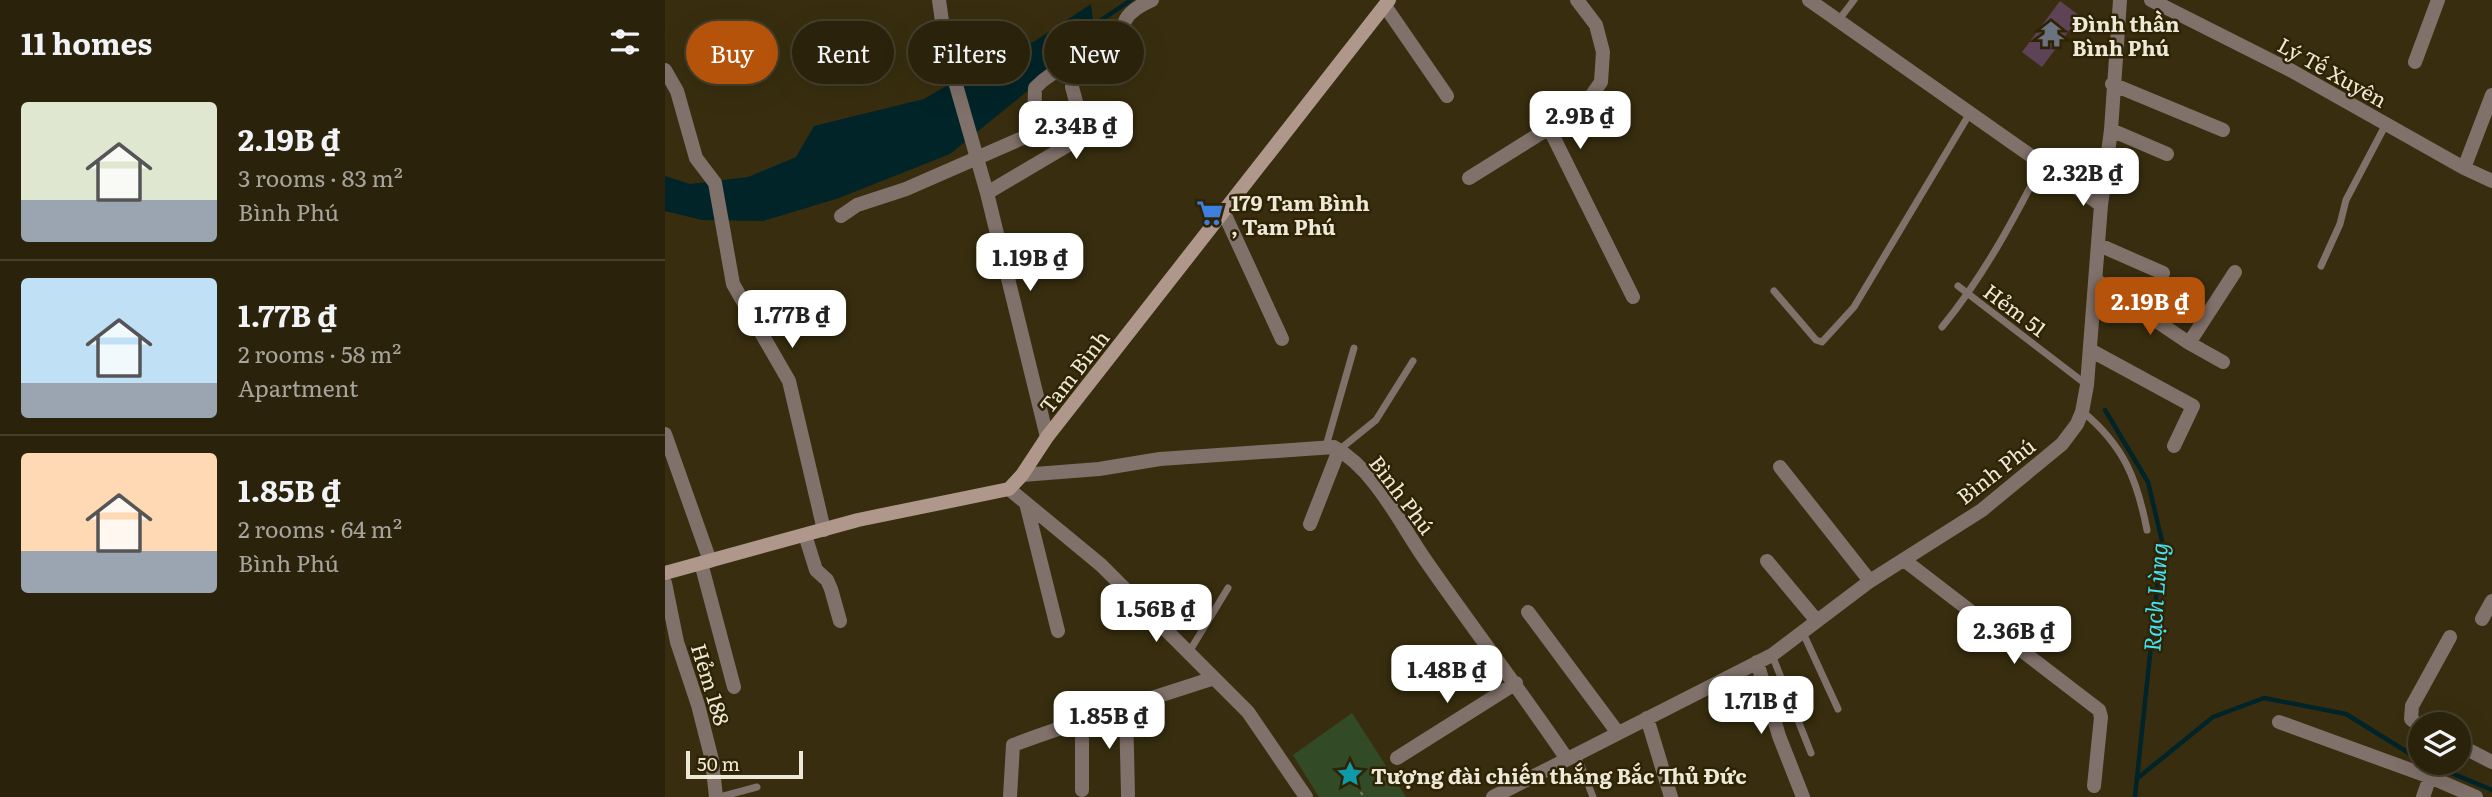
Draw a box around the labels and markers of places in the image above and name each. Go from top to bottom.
place label: Đình thần Bình Phú [2072,7,2180,62]
temple icon: Đình thần Bình Phú [2036,19,2066,49]
pin: 2.9B ₫ [1523,92,1637,151]
pin: 2.34B ₫ [1011,102,1141,161]
pin: 2.32B ₫ [2018,148,2148,208]
place label: 179 Tam Bình , Tam Phú [1231,186,1370,241]
supermarket icon: 179 Tam Bình , Tam Phú [1195,198,1225,228]
pin: 1.19B ₫ [965,233,1095,293]
pin: 2.19B ₫ [2085,278,2215,337]
pin: 1.77B ₫ [727,290,857,350]
pin: 1.56B ₫ [1091,584,1221,644]
pin: 2.36B ₫ [1949,606,2079,666]
pin: 1.48B ₫ [1382,646,1512,705]
pin: 1.71B ₫ [1696,676,1826,736]
pin: 1.85B ₫ [1044,692,1174,751]
place icon: Tượng đài chiến thắng Bắc Thủ Đức [1335,759,1365,789]
place label: Tượng đài chiến thắng Bắc Thủ Đức [1371,759,1747,790]

